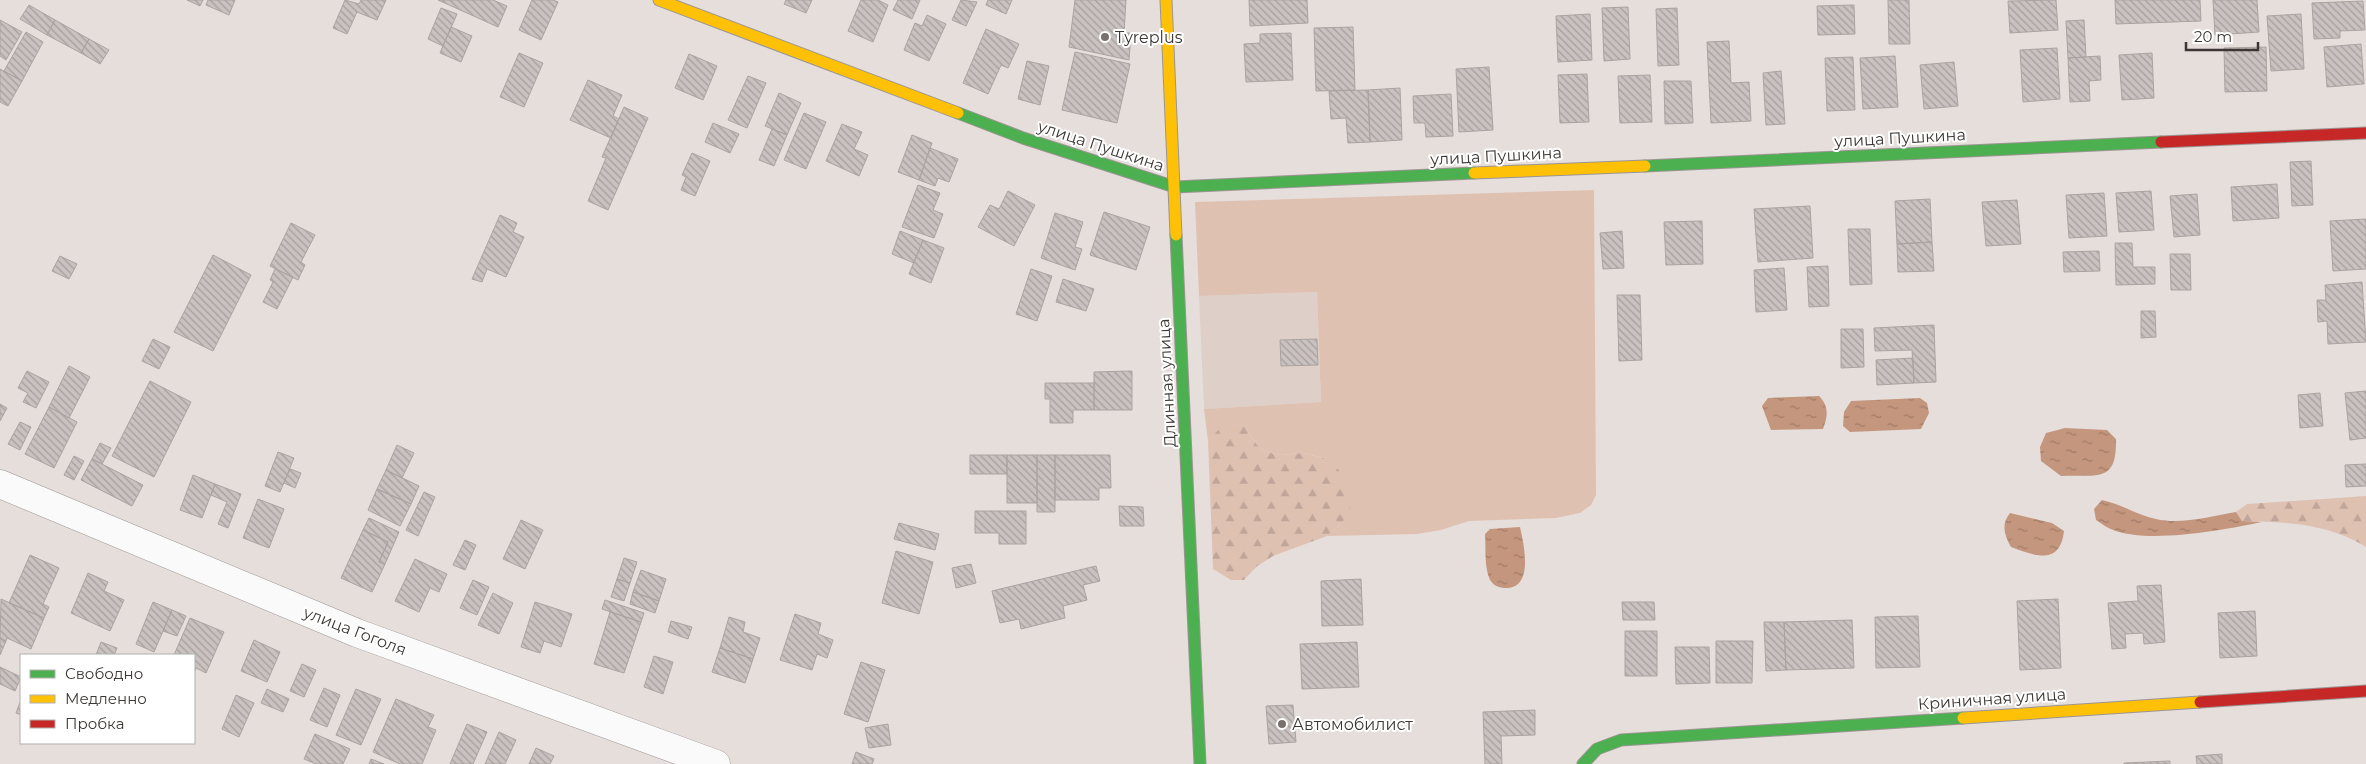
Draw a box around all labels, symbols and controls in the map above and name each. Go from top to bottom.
scale bar [2186,20,2258,52]
text: 20 m [2194,27,2232,46]
place label: Tyreplus [1115,28,1183,47]
marker: Tyreplus [1099,31,1111,43]
street label: улица Пушкина [1035,116,1166,175]
street label: улица Пушкина [1833,125,1966,151]
street label: улица Пушкина [1429,143,1562,169]
street label: Длинная улица [1154,318,1180,448]
street label: улица Гоголя [300,602,409,659]
legend [20,654,195,744]
text: Свободно [65,664,143,683]
street label: Криничная улица [1917,684,2067,714]
text: Медленно [65,689,147,708]
text: Пробка [65,714,124,733]
place label: Автомобилист [1292,715,1413,734]
marker: Автомобилист [1276,718,1288,730]

